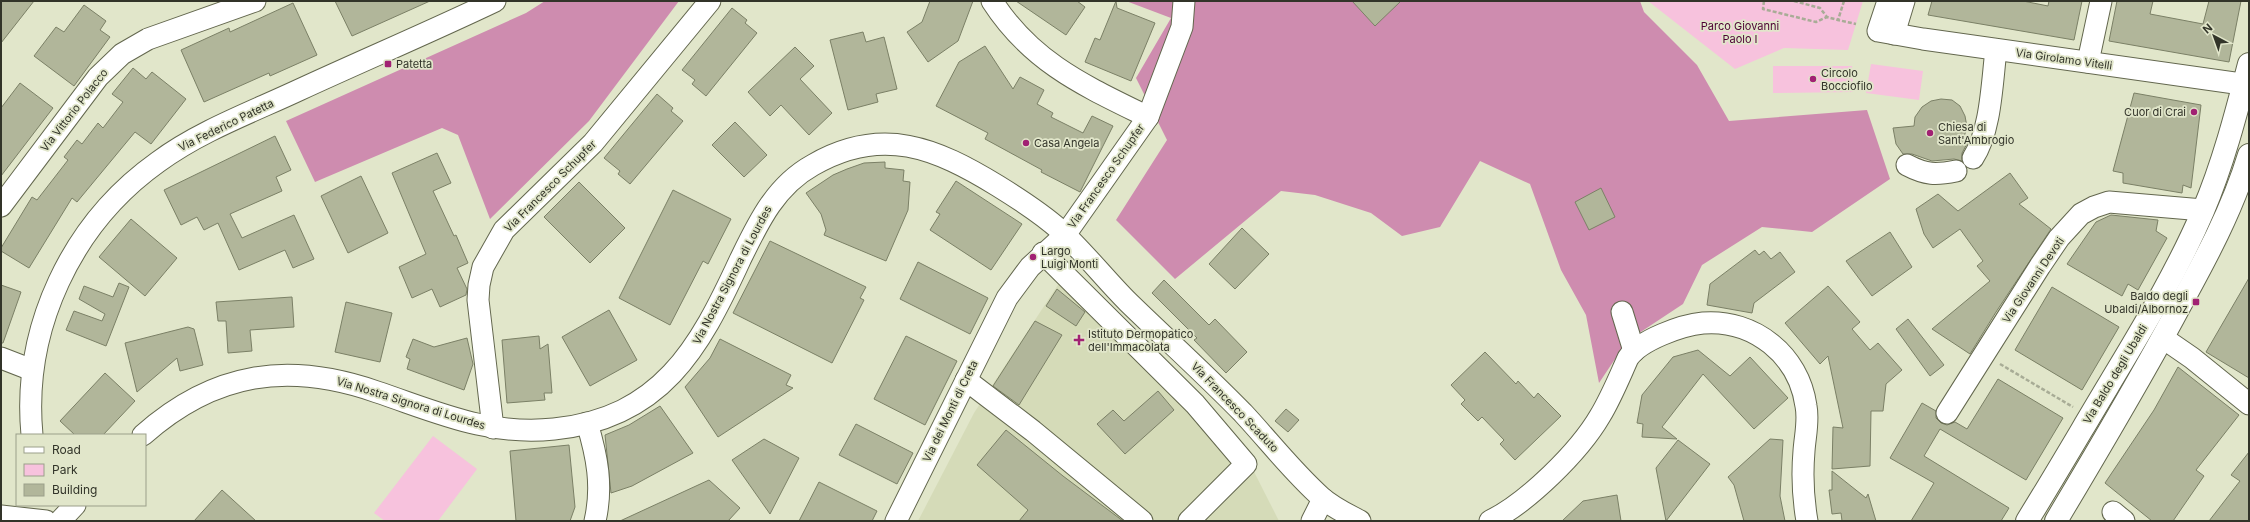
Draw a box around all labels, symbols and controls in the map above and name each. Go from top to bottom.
north arrow [2194,16,2234,56]
park label: Parco Giovanni Paolo I [1701,19,1779,46]
text: N [2200,20,2215,36]
street label: Via Girolamo Vitelli [2015,45,2113,73]
place label: Patetta [396,57,432,71]
marker: Patetta [383,59,393,69]
street label: Via Vittorio Polacco [37,65,111,154]
place label: Circolo Bocciofilo [1821,66,1873,93]
marker: Circolo Bocciofilo [1808,74,1818,84]
street label: Via Federico Patetta [176,96,276,154]
place label: Cuor di Crai [2124,105,2186,119]
marker: Cuor di Crai [2189,107,2199,117]
place label: Chiesa di Sant'Ambrogio [1938,120,2015,147]
street label: Via Francesco Schupfer [1065,121,1147,231]
marker: Chiesa di Sant'Ambrogio [1925,128,1935,138]
place label: Casa Angela [1034,136,1099,150]
street label: Via Francesco Schupfer [501,137,599,235]
marker: Casa Angela [1021,138,1031,148]
street label: Via Nostra Signora di Lourdes [689,203,775,347]
street label: Via Giovanni Devoti [1999,234,2067,326]
place label: Largo Luigi Monti [1041,244,1098,271]
marker: Largo Luigi Monti [1028,252,1038,262]
place label: Baldo degli Ubaldi/Albornoz [2104,289,2188,316]
marker: Baldo degli Ubaldi/Albornoz [2191,297,2201,307]
street label: Via Baldo degli Ubaldi [2080,322,2150,426]
place label: Istituto Dermopatico dell'Immacolata [1088,327,1194,354]
marker: Istituto Dermopatico dell'Immacolata [1073,334,1085,346]
street label: Via dei Monti di Creta [919,358,981,464]
street label: Via Francesco Scaduto [1188,359,1282,455]
street label: Via Nostra Signora di Lourdes [335,374,487,432]
legend [16,434,146,506]
text: Road [52,442,81,457]
text: Park [52,462,78,477]
text: Building [52,482,97,497]

